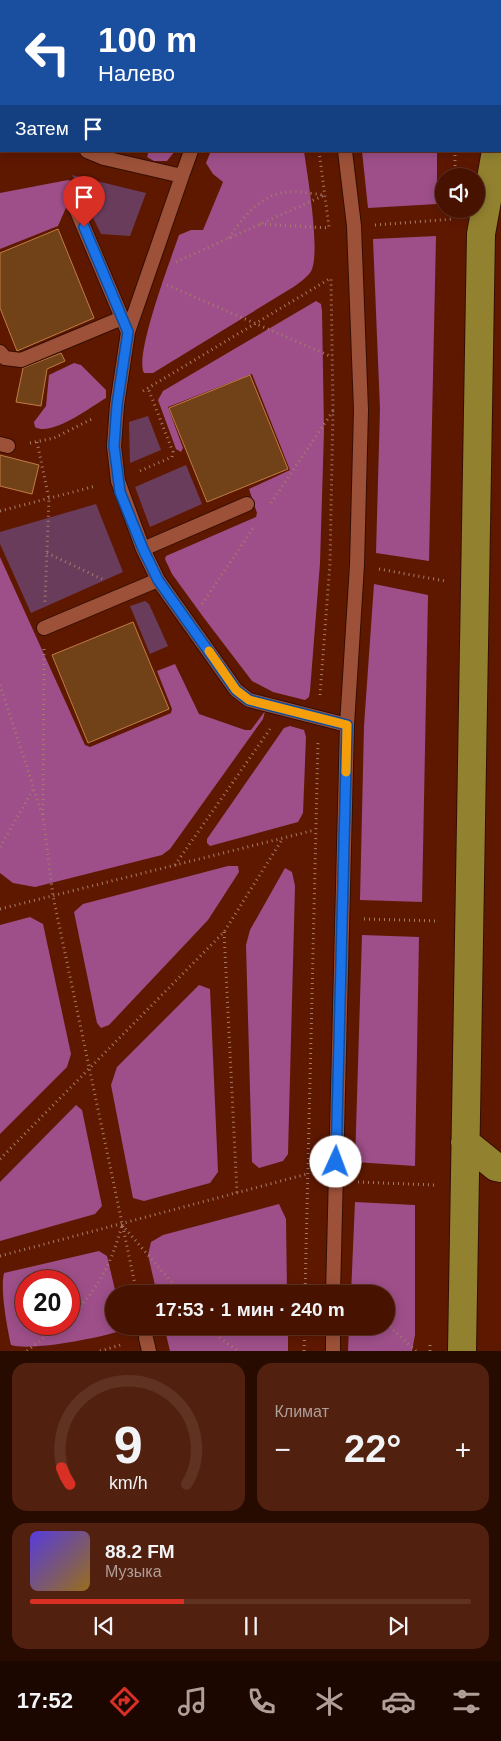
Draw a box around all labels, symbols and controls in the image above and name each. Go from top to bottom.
icon: left [15,20,80,85]
text: 100 m [98,20,197,59]
text: Налево [98,61,175,86]
icon: arrive [79,115,107,143]
text: Затем [15,118,69,139]
map controls [435,168,485,218]
button: sound [435,168,485,218]
pin [63,176,105,227]
icon: arrive [70,183,98,211]
position arrow [309,1135,361,1187]
speed limit sign: 20 [15,1270,80,1335]
text: 17:53 · 1 мин · 240 m [155,1299,345,1320]
text: Климат [275,1403,329,1420]
text: 9 [114,1416,143,1474]
text: 22° [344,1428,401,1470]
text: − [275,1434,291,1465]
text: + [455,1434,471,1465]
text: km/h [109,1473,148,1493]
text: 88.2 FM [105,1541,175,1562]
text: Музыка [105,1563,162,1580]
icon: previous [90,1612,118,1640]
icon: pause [237,1612,265,1640]
icon: next [384,1612,412,1640]
icon: directions [107,1684,142,1719]
icon: music [175,1684,210,1719]
icon: phone [244,1684,279,1719]
icon: climate [312,1684,347,1719]
icon: car [381,1684,416,1719]
icon: filters [449,1684,484,1719]
text: 17:52 [17,1688,73,1713]

